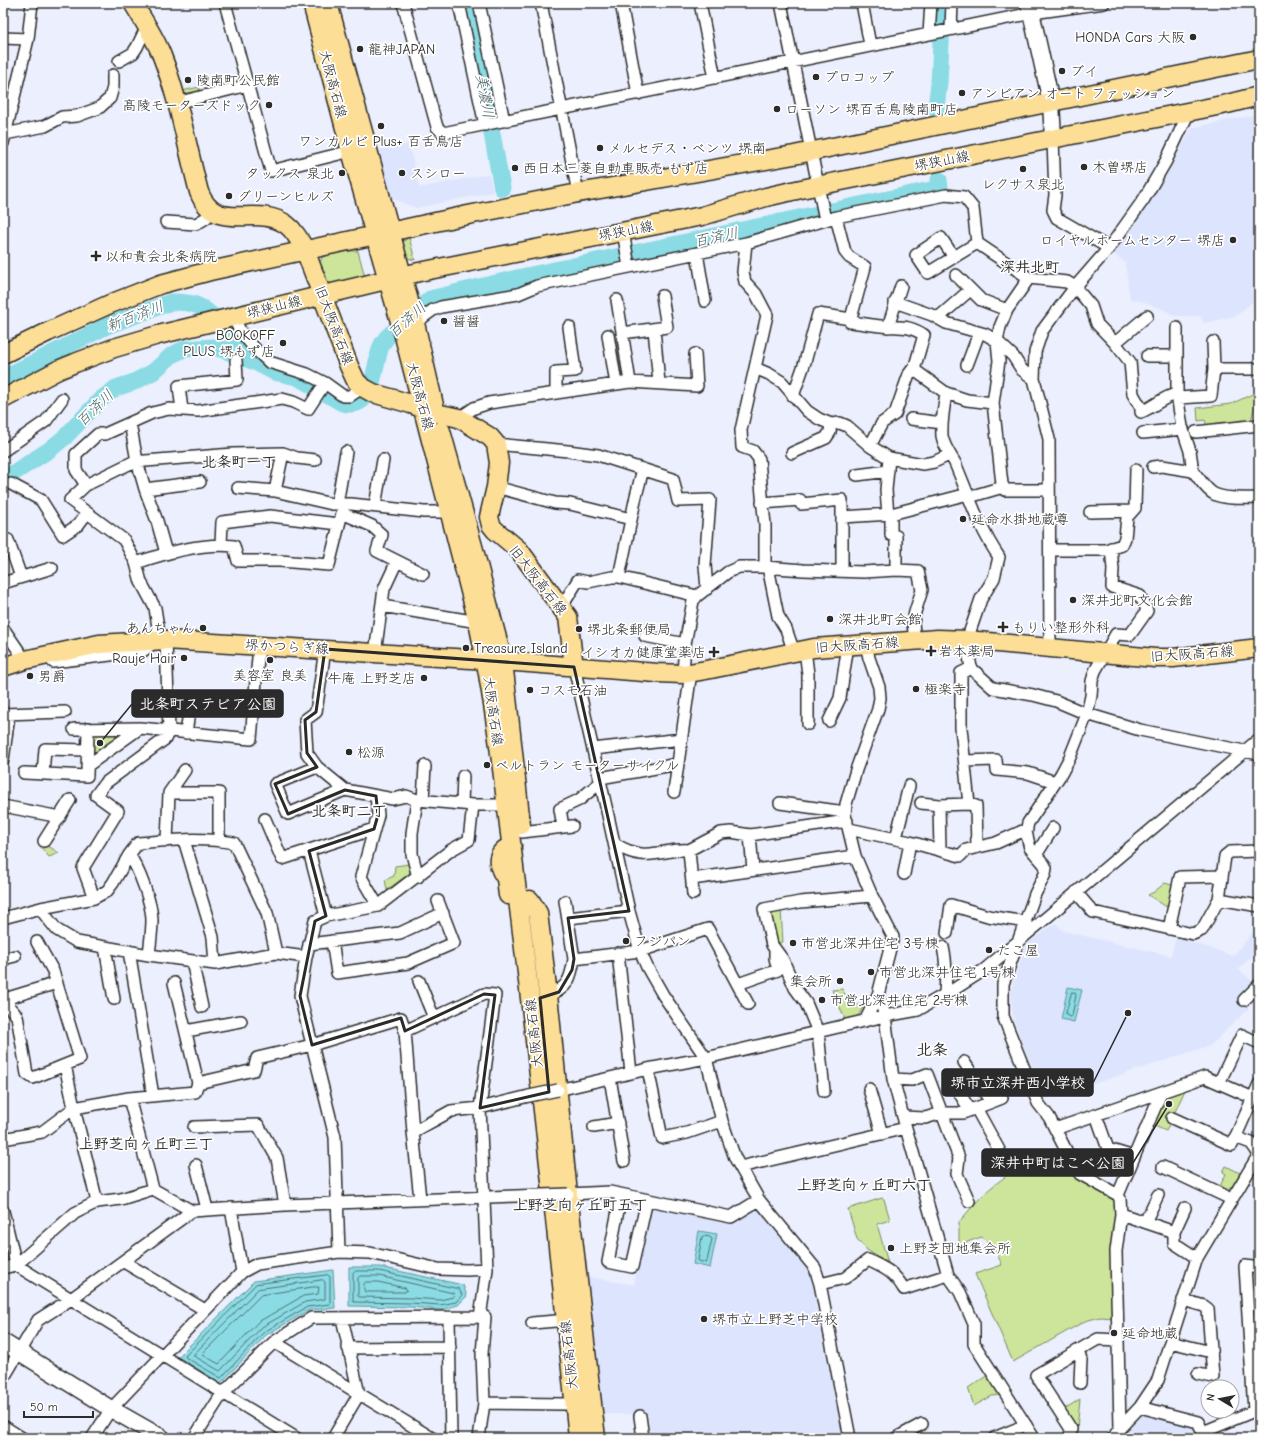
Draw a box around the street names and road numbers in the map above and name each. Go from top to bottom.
street label: 大阪高石線 [316,48,350,120]
street label: 堺狭山線 [913,147,971,175]
street label: 堺狭山線 [597,217,655,245]
street label: 旧大阪高石線 [311,283,357,367]
street label: 堺狭山線 [245,292,303,322]
street label: 大阪高石線 [403,360,437,432]
street label: 旧大阪高石線 [505,542,571,618]
street label: 旧大阪高石線 [815,634,899,656]
street label: 堺かつらぎ線 [245,636,329,658]
street label: 旧大阪高石線 [1150,643,1234,665]
street label: 大阪高石線 [480,675,506,747]
street label: 大阪高石線 [522,997,546,1069]
street label: 大阪高石線 [557,1319,581,1391]

